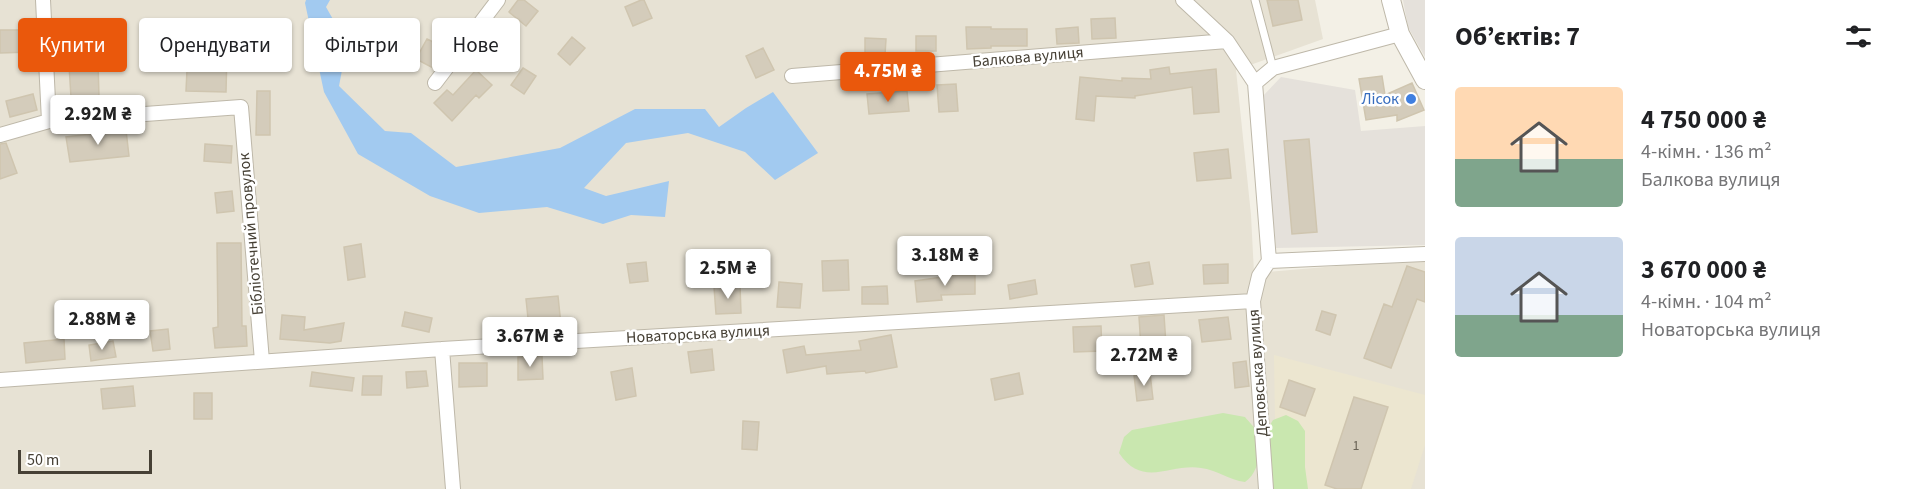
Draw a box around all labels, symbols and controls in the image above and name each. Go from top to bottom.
chip: Купити [18,18,127,72]
chip: Орендувати [139,18,292,72]
chip: Фільтри [304,18,420,72]
chip: Нове [432,18,520,72]
text: Об’єктів: 7 [1455,18,1580,55]
icon: filters [1842,20,1875,53]
street label: Балкова вулиця [971,41,1085,73]
pin: 4.75M ₴ [833,52,943,103]
text: 4.75M ₴ [854,57,922,85]
place label: Лісок [1361,88,1399,110]
marker: Лісок [1404,92,1418,106]
pin: 2.92M ₴ [43,95,153,146]
text: 2.92M ₴ [64,100,132,128]
text: 4 750 000 ₴ [1641,101,1766,138]
icon: home [1503,111,1575,183]
text: 4-кімн. · 136 m² [1641,138,1772,166]
street label: Бібліотечний провулок [233,152,269,316]
text: Балкова вулиця [1641,166,1781,194]
pin: 3.18M ₴ [890,236,1000,287]
text: 3.18M ₴ [911,241,979,269]
pin: 2.5M ₴ [679,249,777,300]
text: 3 670 000 ₴ [1641,251,1766,288]
text: 2.5M ₴ [700,254,756,282]
icon: home [1503,261,1575,333]
text: 4-кімн. · 104 m² [1641,288,1772,316]
pin: 2.88M ₴ [47,300,157,351]
text: 2.88M ₴ [68,305,136,333]
street label: Деповська вулиця [1243,308,1273,438]
text: Новаторська вулиця [1641,316,1821,344]
pin: 3.67M ₴ [475,317,585,368]
street label: Новаторська вулиця [625,319,771,349]
text: 3.67M ₴ [496,322,564,350]
pin: 2.72M ₴ [1089,336,1199,387]
text: 2.72M ₴ [1110,341,1178,369]
house number: 1 [1353,436,1360,456]
scale bar [18,447,152,474]
text: 50 m [27,449,59,471]

